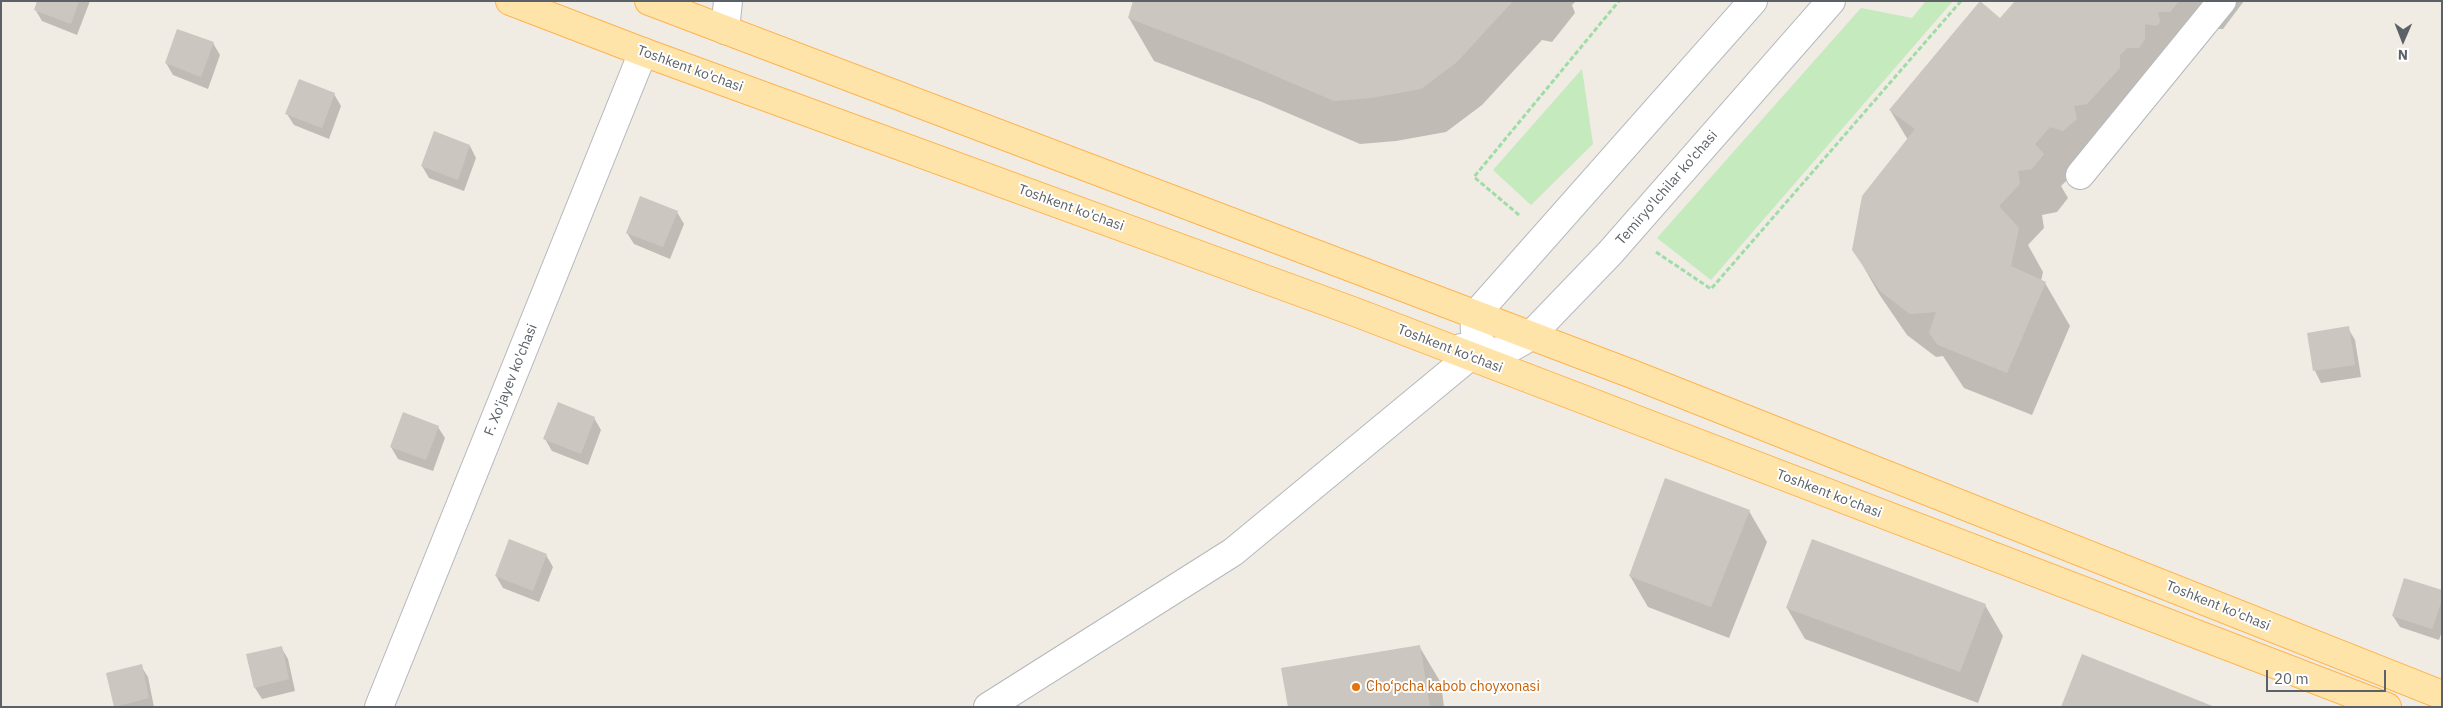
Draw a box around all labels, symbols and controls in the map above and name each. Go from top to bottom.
north arrow [2378,15,2428,65]
street label: Toshkent ko'chasi [635,42,745,96]
text: N [2398,46,2408,64]
street label: Temiryo'lchilar ko'chasi [1613,127,1721,249]
street label: Toshkent ko'chasi [1016,181,1126,235]
street label: Toshkent ko'chasi [1395,321,1505,377]
street label: F. Xo'jayev ko'chasi [481,322,541,438]
street label: Toshkent ko'chasi [1774,466,1884,522]
street label: Toshkent ko'chasi [2163,577,2273,635]
scale bar [2268,660,2388,692]
text: 20 m [2274,669,2309,688]
place label: Cho‘pcha kabob choyxonasi [1366,679,1540,695]
marker: Cho‘pcha kabob choyxonasi [1350,681,1362,693]

